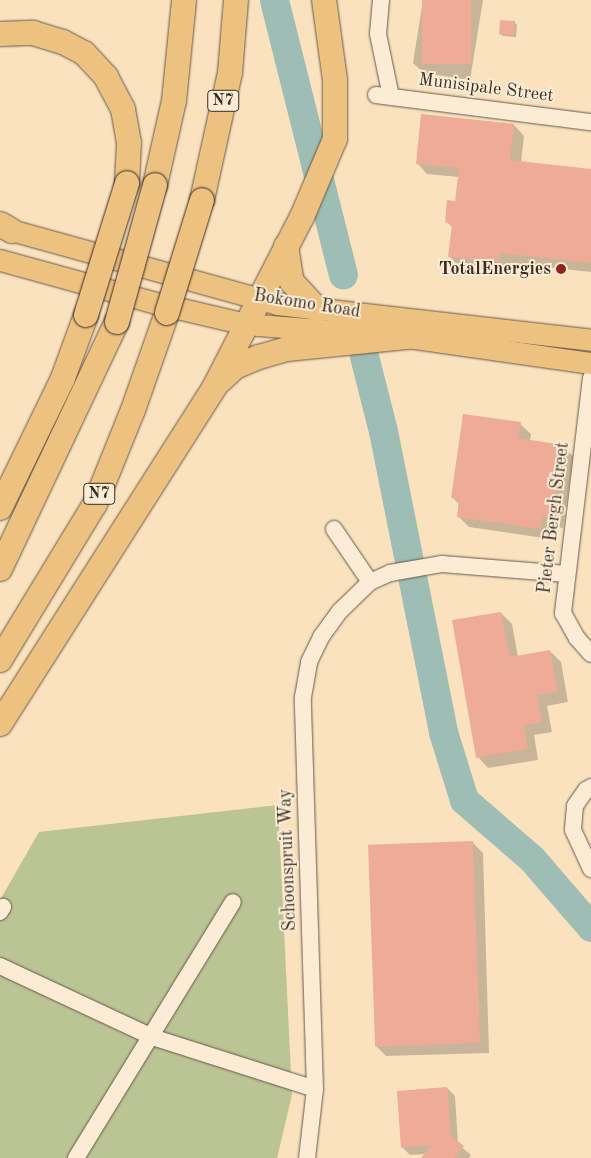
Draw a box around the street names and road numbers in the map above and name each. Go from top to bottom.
street label: Munisipale Street [417,69,555,107]
road number: N7 [207,88,239,114]
street label: Bokomo Road [252,285,362,323]
street label: Pieter Bergh Street [534,441,574,595]
road number: N7 [83,480,115,508]
street label: Schoonspruit Way [275,788,301,932]

